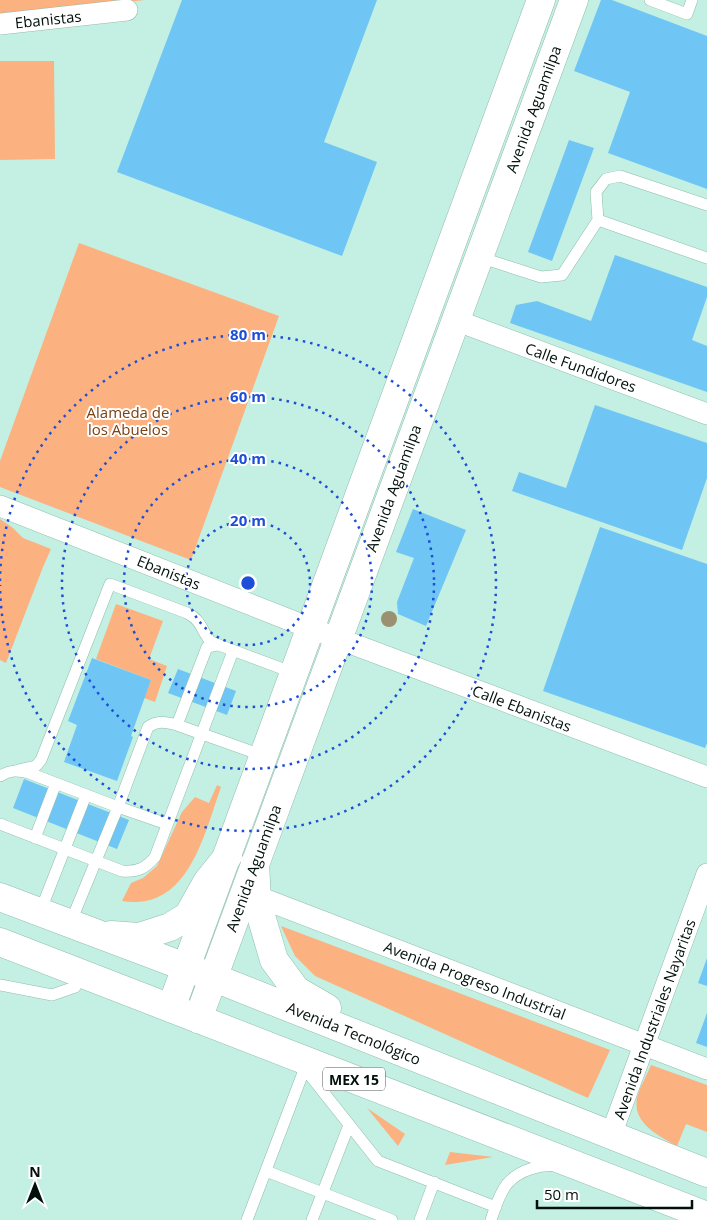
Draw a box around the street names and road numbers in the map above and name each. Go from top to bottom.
street label: Ebanistas [14,6,82,32]
street label: Avenida Aguamilpa [501,43,565,175]
street label: Calle Fundidores [523,338,639,396]
street label: Avenida Aguamilpa [361,422,425,554]
street label: Ebanistas [134,550,204,594]
street label: Calle Ebanistas [470,680,574,736]
street label: Avenida Aguamilpa [221,802,285,934]
street label: Avenida Industriales Nayaritas [608,916,700,1122]
street label: Avenida Progreso Industrial [381,936,569,1024]
street label: Avenida Tecnológico [284,997,424,1069]
road number: MEX 15 [323,1068,385,1090]

